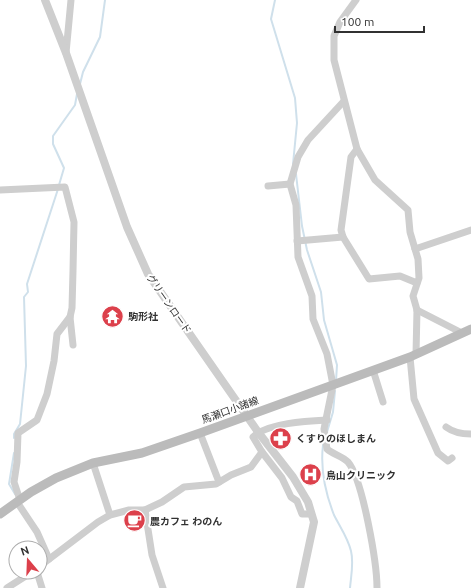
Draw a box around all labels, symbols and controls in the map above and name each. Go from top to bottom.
scale bar [335,8,424,34]
text: 100 m [341,15,374,28]
street label: グリーンロード [145,272,193,336]
temple icon: 駒形社 [99,303,125,329]
place label: 駒形社 [128,311,159,322]
street label: 馬瀬口小諸線 [200,395,260,425]
pharmacy icon: くすりのほしまん [267,425,293,451]
place label: くすりのほしまん [296,433,376,444]
hospital icon: 烏山クリニック [297,462,323,488]
place label: 烏山クリニック [326,470,396,481]
cafe icon: 農カフェ わのん [121,508,147,534]
place label: 農カフェ わのん [150,516,222,527]
north arrow [8,540,48,580]
text: N [19,544,31,558]

